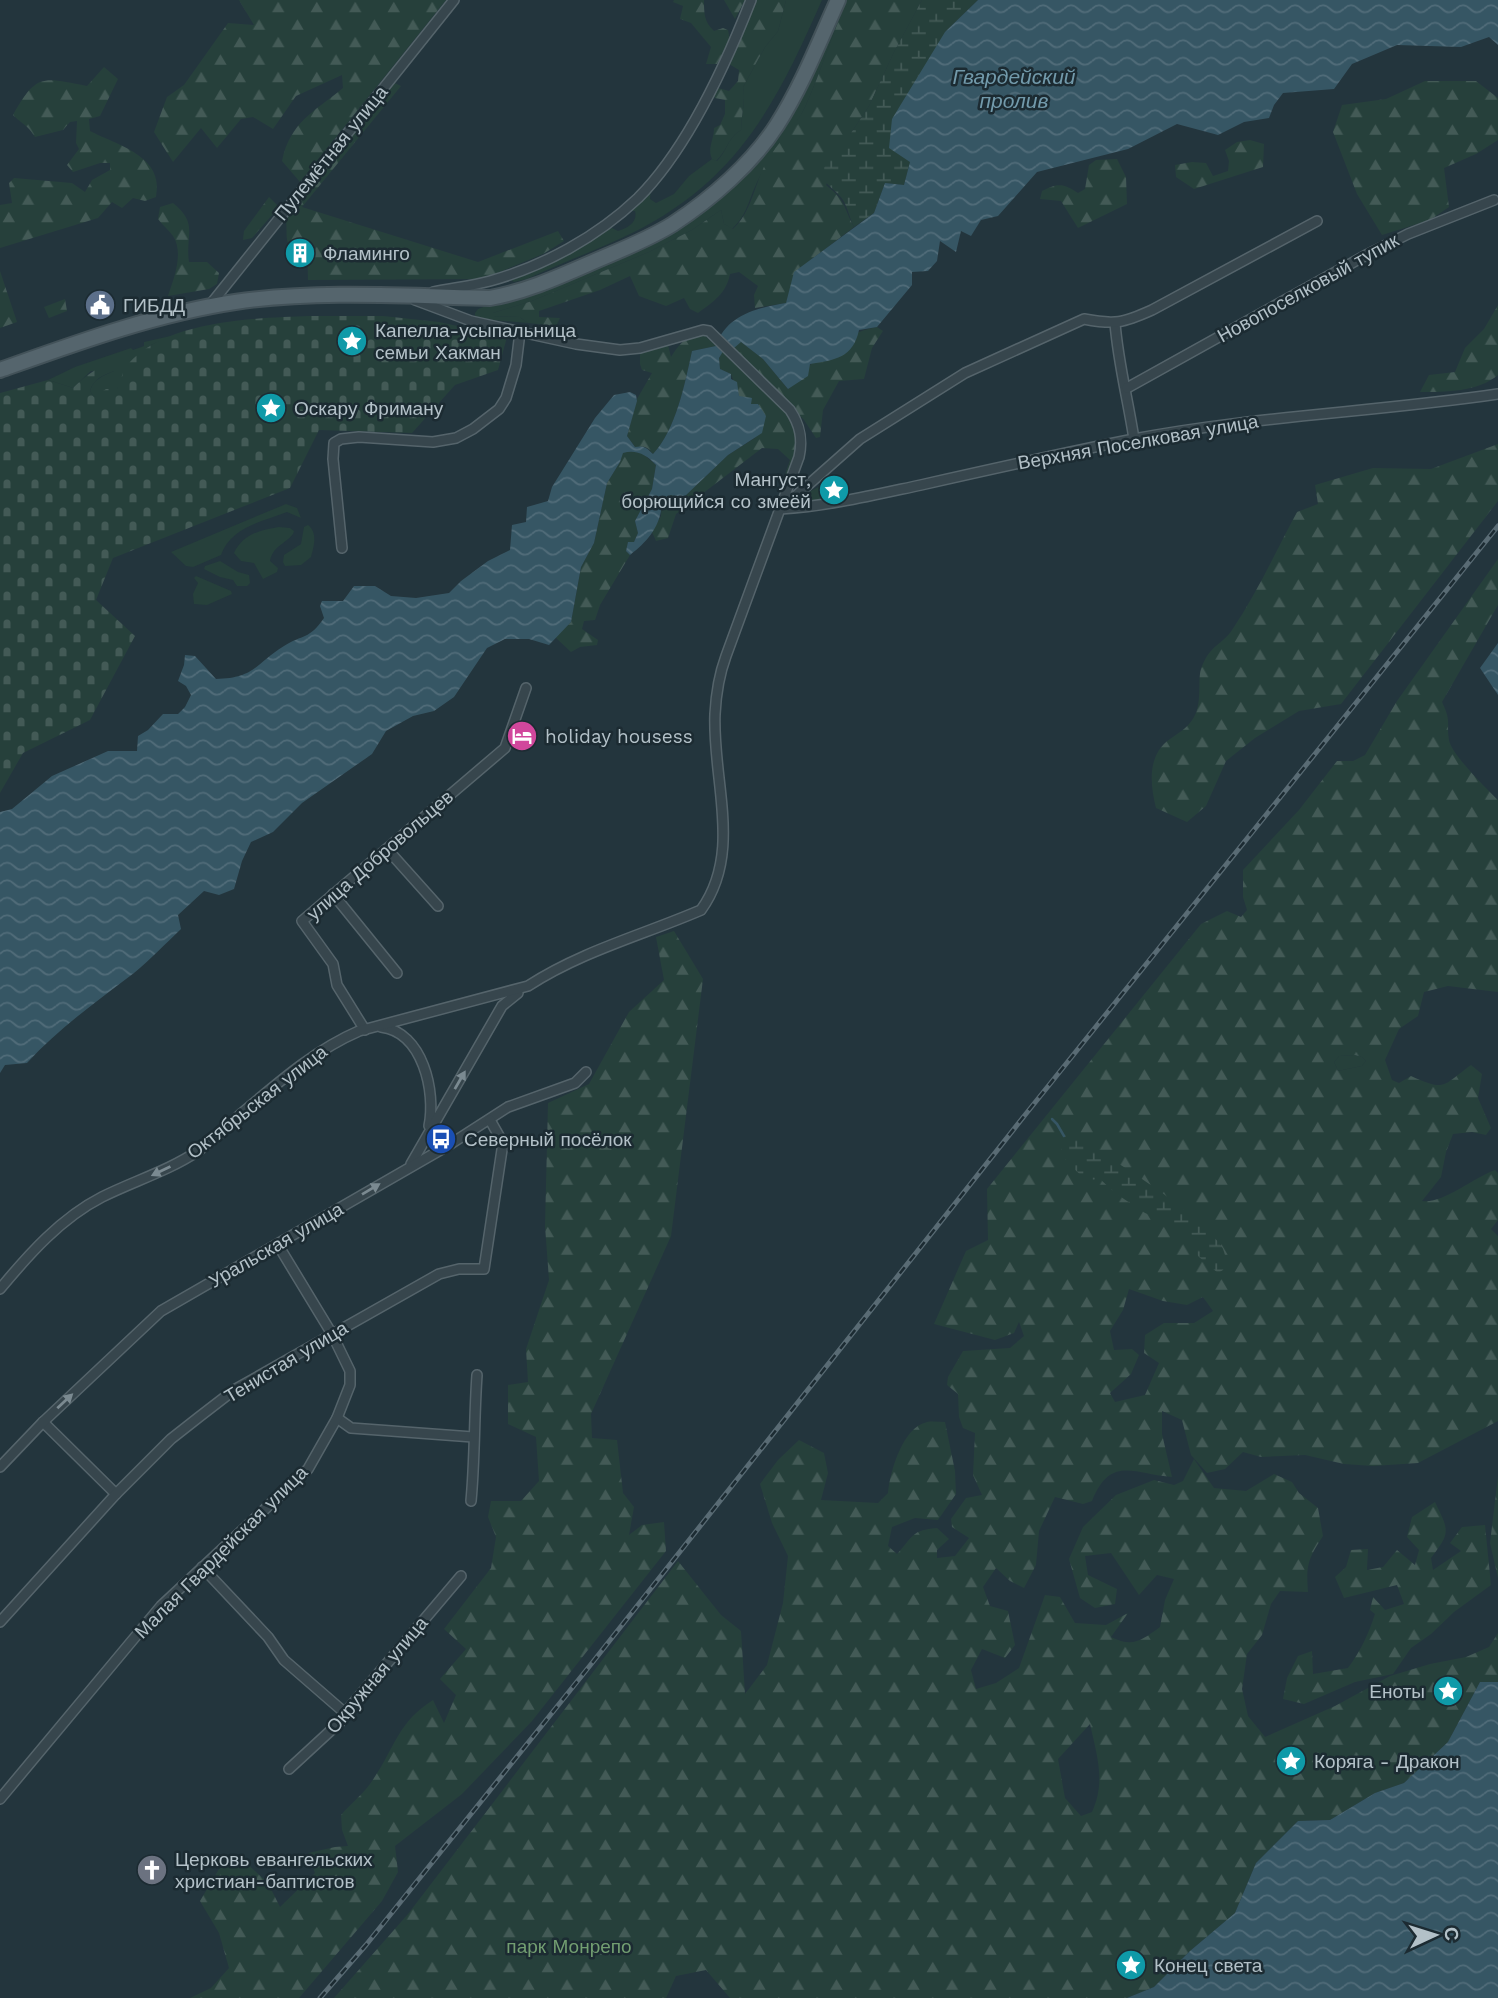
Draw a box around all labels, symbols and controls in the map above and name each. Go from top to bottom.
water label: Гвардейский пролив [952,64,1076,113]
street label: Пулемётная улица [270,81,393,225]
street label: Новопоселковый тупик [1213,228,1403,347]
building icon: Фламинго [283,236,317,270]
place label: Фламинго [323,242,410,265]
public building icon: ГИБДД [83,288,117,322]
place label: ГИБДД [123,294,185,317]
place label: Капелла-усыпальница семьи Хакман [375,319,577,364]
place icon: Капелла-усыпальница семьи Хакман [335,324,369,358]
place icon: Оскару Фриману [254,391,288,425]
place label: Оскару Фриману [294,397,444,420]
street label: Верхняя Поселковая улица [1016,409,1261,475]
place label: Мангуст, борющийся со змеёй [621,468,811,513]
place icon: Мангуст, борющийся со змеёй [817,473,851,507]
hotel icon: holiday housess [505,719,539,753]
place label: holiday housess [545,725,693,748]
street label: улица Добровольцев [302,785,458,925]
street label: Октябрьская улица [182,1040,332,1164]
one-way arrow [454,1070,466,1089]
bus stop icon: Северный посёлок [424,1122,458,1156]
place label: Северный посёлок [464,1128,632,1151]
one-way arrow [151,1166,171,1177]
one-way arrow [362,1183,381,1195]
street label: Уральская улица [205,1197,348,1293]
street label: Тенистая улица [220,1316,352,1408]
one-way arrow [57,1393,74,1409]
street label: Малая Гвардейская улица [130,1461,312,1643]
street label: Окружная улица [321,1611,433,1738]
place icon: Еноты [1431,1674,1465,1708]
place label: Еноты [1369,1680,1425,1703]
place icon: Коряга - Дракон [1274,1744,1308,1778]
place label: Коряга - Дракон [1314,1750,1460,1773]
place label: Церковь евангельских христиан-баптистов [175,1848,373,1893]
church icon: Церковь евангельских христиан-баптистов [135,1853,169,1887]
north arrow [1400,1900,1470,1970]
text: С [1440,1926,1463,1942]
park label: парк Монрепо [506,1935,632,1958]
place icon: Конец света [1114,1948,1148,1982]
place label: Конец света [1154,1954,1263,1977]

